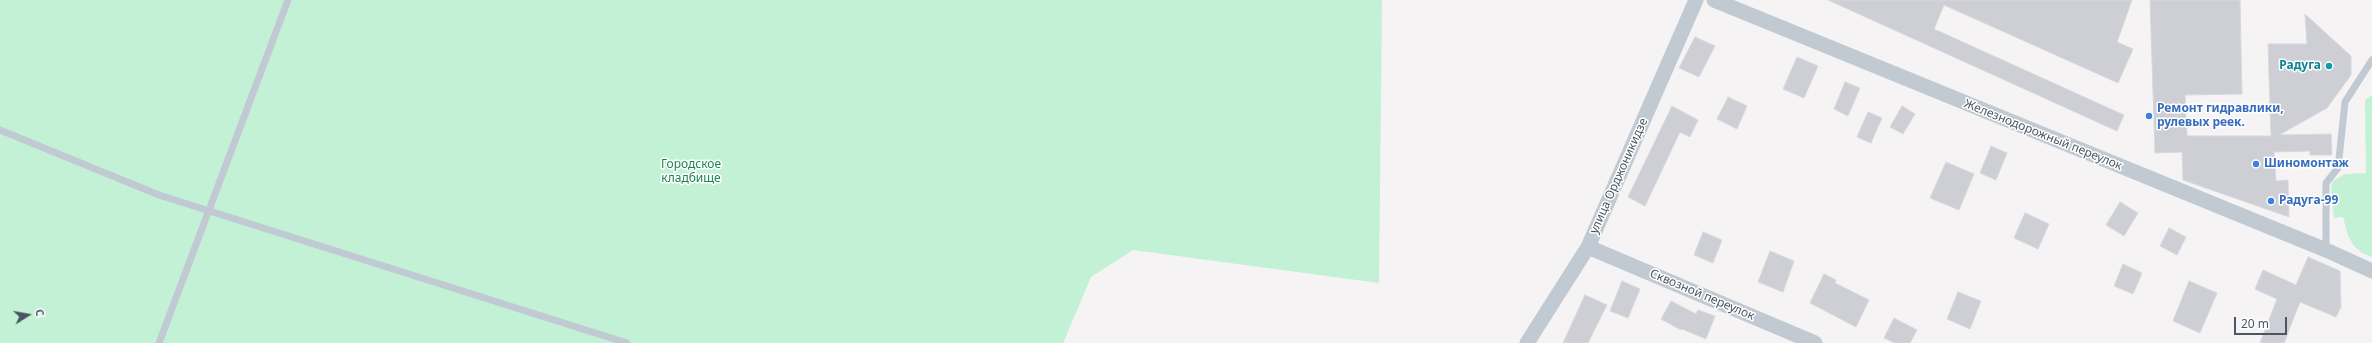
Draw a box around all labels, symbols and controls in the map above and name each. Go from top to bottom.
place label: Радуга [2279,59,2321,73]
marker: Радуга [2324,61,2334,71]
street label: Железнодорожный переулок [1962,97,2124,173]
place label: Ремонт гидравлики, рулевых реек. [2157,102,2284,130]
marker: Ремонт гидравлики, рулевых реек. [2144,111,2154,121]
street label: улица Орджоникидзе [1587,116,1651,236]
place label: Шиномонтаж [2264,157,2349,171]
park label: Городское кладбище [661,158,721,186]
marker: Шиномонтаж [2251,159,2261,169]
place label: Радуга-99 [2279,194,2338,208]
marker: Радуга-99 [2266,196,2276,206]
street label: Сквозной переулок [1647,266,1757,324]
north arrow [8,295,48,335]
text: С [32,308,48,318]
scale bar [2236,309,2289,335]
text: 20 m [2241,315,2269,332]

